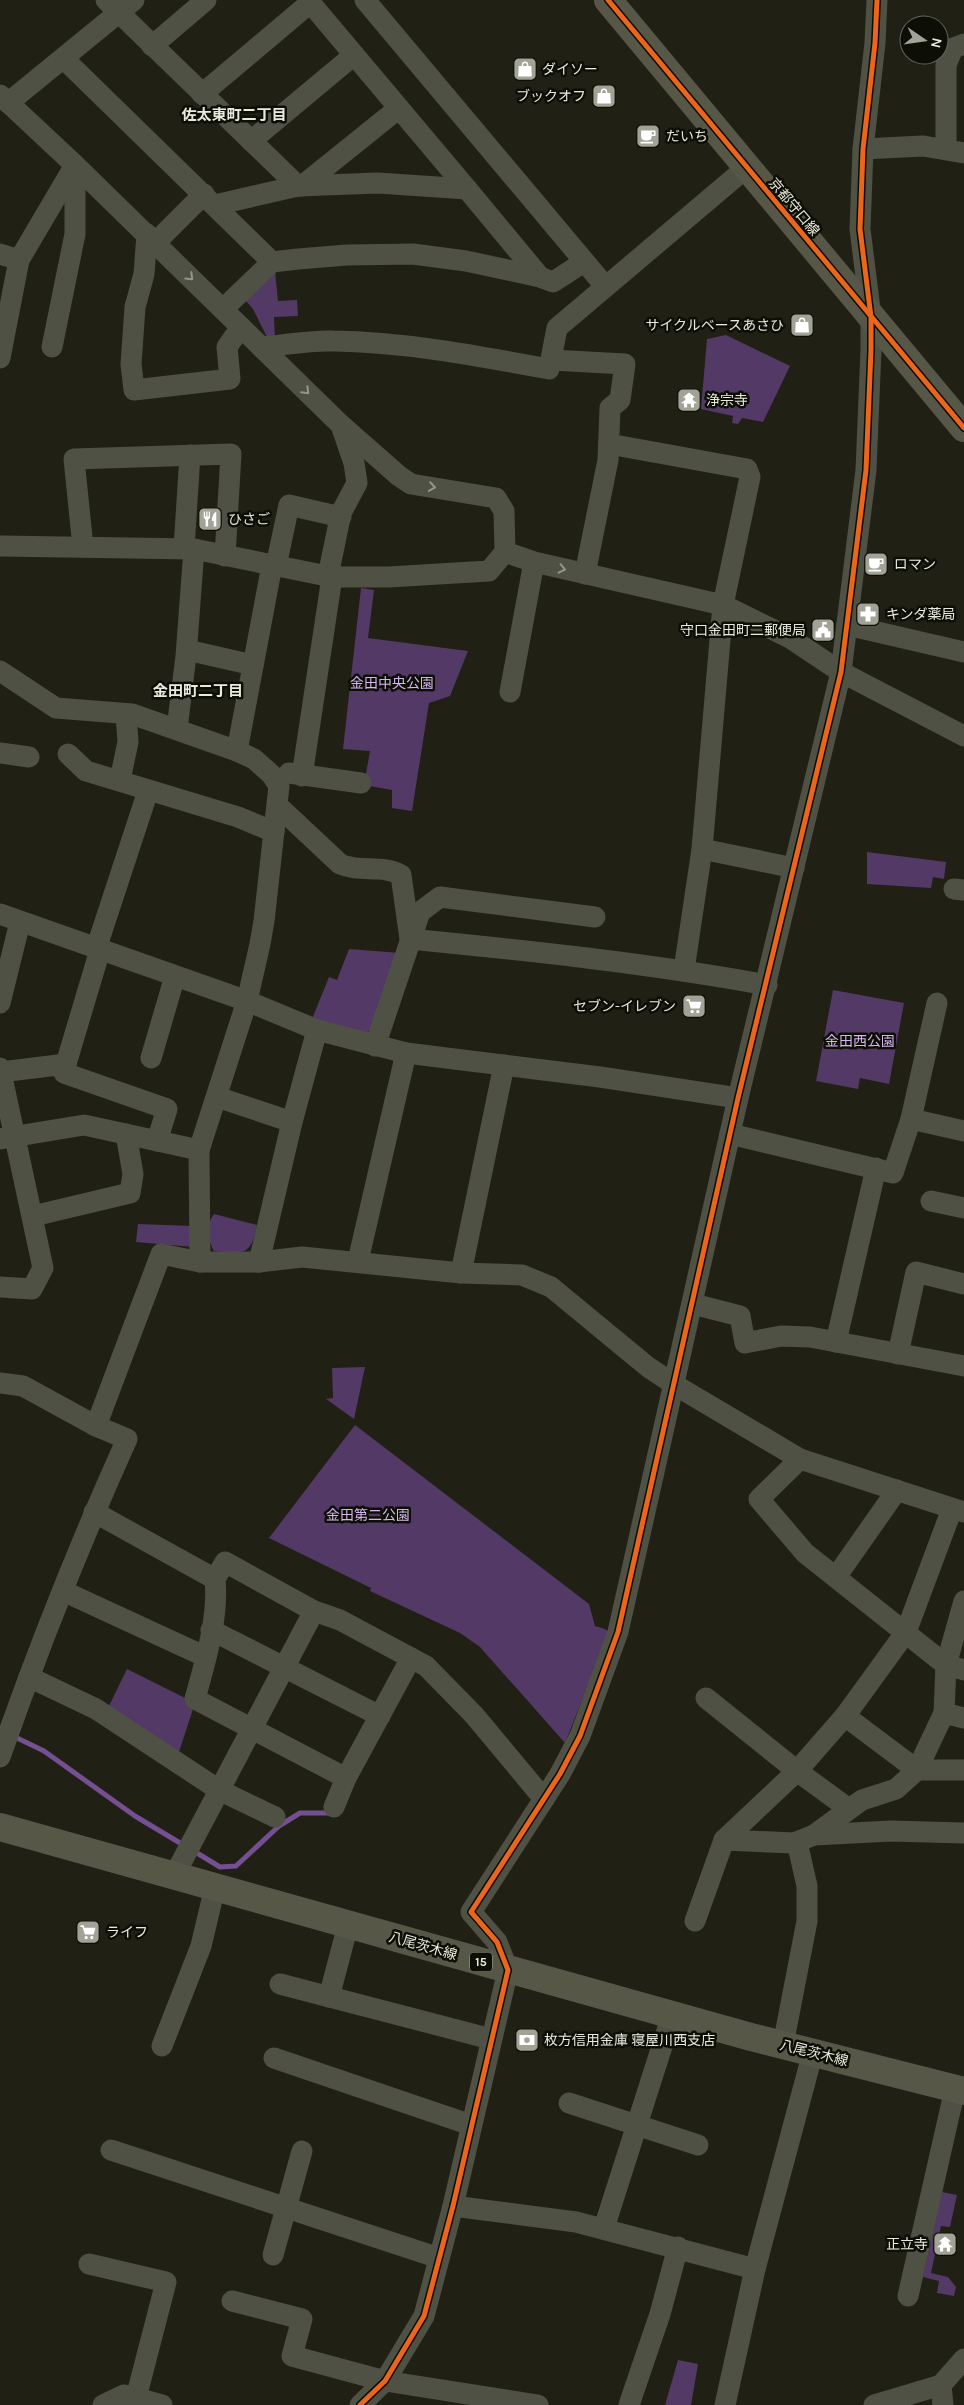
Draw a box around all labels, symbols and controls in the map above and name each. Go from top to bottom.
north arrow [899,15,949,65]
text: N [927,36,946,50]
shop icon: ダイソー [512,56,538,82]
place label: ダイソー [542,61,598,78]
shop icon: ブックオフ [591,83,617,109]
place label: ブックオフ [516,88,586,105]
district label: 佐太東町二丁目 [181,106,287,124]
cafe icon: だいち [635,123,661,149]
place label: だいち [666,128,708,145]
street label: 京都守口線 [765,175,823,239]
one-way arrow [184,271,193,280]
shop icon: サイクルベースあさひ [789,312,815,338]
place label: サイクルベースあさひ [645,317,784,334]
one-way arrow [300,385,309,394]
temple icon: 浄宗寺 [676,387,702,413]
place label: 浄宗寺 [706,392,748,409]
one-way arrow [428,482,437,492]
restaurant icon: ひさご [197,506,223,532]
place label: ひさご [228,511,270,528]
cafe icon: ロマン [863,551,889,577]
place label: ロマン [894,556,936,573]
one-way arrow [557,563,566,574]
pharmacy icon: キンダ薬局 [855,601,881,627]
place label: キンダ薬局 [886,606,956,623]
public building icon: 守口金田町二郵便局 [810,617,836,643]
place label: 守口金田町二郵便局 [680,622,806,639]
park label: 金田中央公園 [350,675,434,692]
district label: 金田町二丁目 [153,682,243,700]
supermarket icon: セブン-イレブン [681,993,707,1019]
place label: セブン-イレブン [573,998,676,1015]
park label: 金田西公園 [825,1033,895,1050]
park label: 金田第二公園 [326,1507,410,1524]
supermarket icon: ライフ [75,1919,101,1945]
place label: ライフ [106,1924,148,1941]
street label: 八尾茨木線 [387,1928,459,1964]
road number: 15 [470,1952,492,1971]
bank icon: 枚方信用金庫 寝屋川西支店 [514,2027,540,2053]
place label: 枚方信用金庫 寝屋川西支店 [544,2032,715,2049]
street label: 八尾茨木線 [778,2036,850,2070]
temple icon: 正立寺 [932,2231,958,2257]
place label: 正立寺 [886,2236,928,2253]

